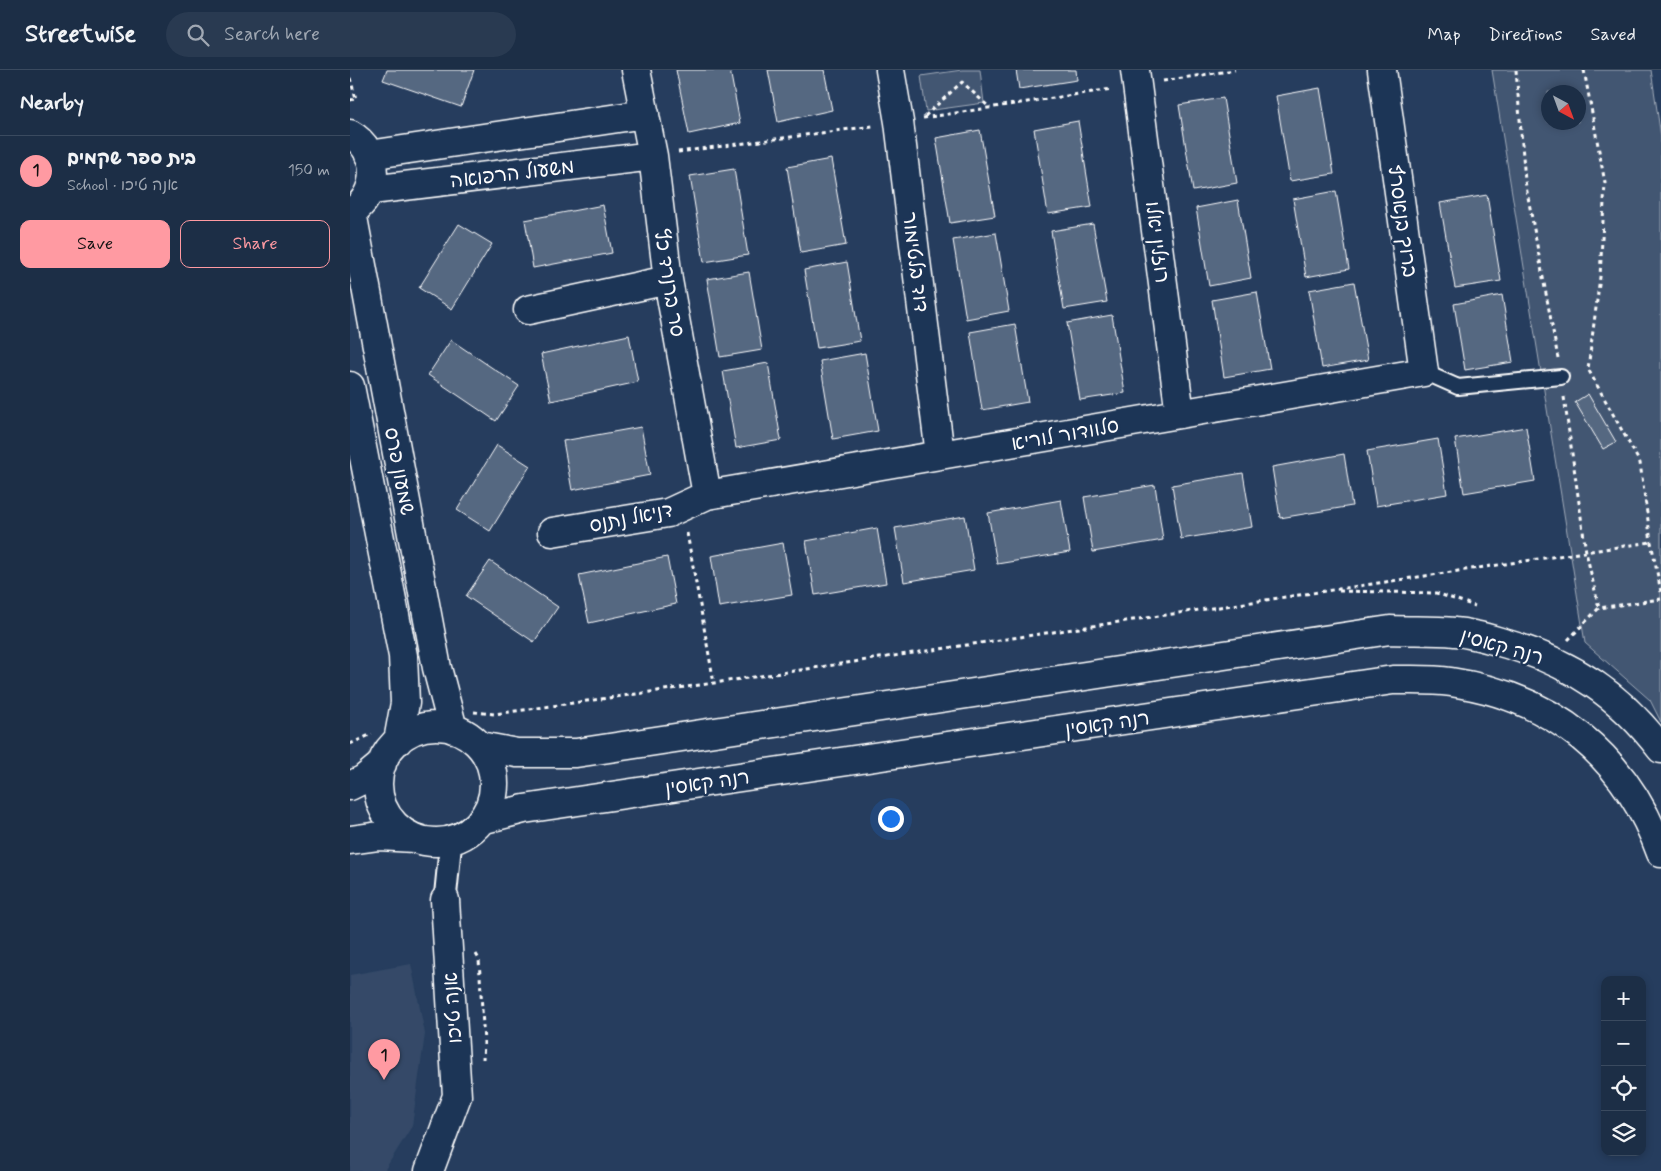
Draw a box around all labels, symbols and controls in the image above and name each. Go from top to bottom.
search box [166,12,516,57]
text: Streetwise [25,19,136,50]
icon: search [184,21,212,49]
text: Search here [224,22,320,47]
text: Map [1428,23,1461,47]
text: Directions [1489,23,1563,47]
text: Saved [1591,23,1636,47]
north arrow [1541,85,1586,130]
text: Nearby [20,89,84,117]
text: בית ספר שקמים [67,146,196,171]
street label: משעול הרפואה [449,153,576,196]
text: 1 [32,160,40,181]
text: 150 m [288,160,330,181]
street label: ברוך בנאסרף [1380,163,1423,279]
text: School · אנה טיכו [67,175,178,196]
street label: רוזלין יאלו [1138,200,1175,285]
street label: דוד בלטימור [895,210,934,314]
button: Save [20,220,170,268]
button: Share [180,220,330,268]
street label: סר ברנרד כץ [647,227,690,339]
street label: סלוודור לוריא [1009,413,1121,458]
street label: שמעון פרס [377,425,420,518]
street label: דניאל נתנס [587,497,676,540]
street label: רנה קאסין [1457,623,1546,672]
street label: רנה קאסין [1063,705,1151,744]
street label: רנה קאסין [663,764,751,803]
your location [878,806,904,832]
street label: אנה טיכו [438,971,469,1045]
map controls [1601,976,1646,1156]
button: + [1601,976,1646,1021]
button: − [1601,1021,1646,1066]
pin: 1 [368,1039,400,1080]
button: locate [1601,1066,1646,1111]
button: layers [1601,1111,1646,1156]

